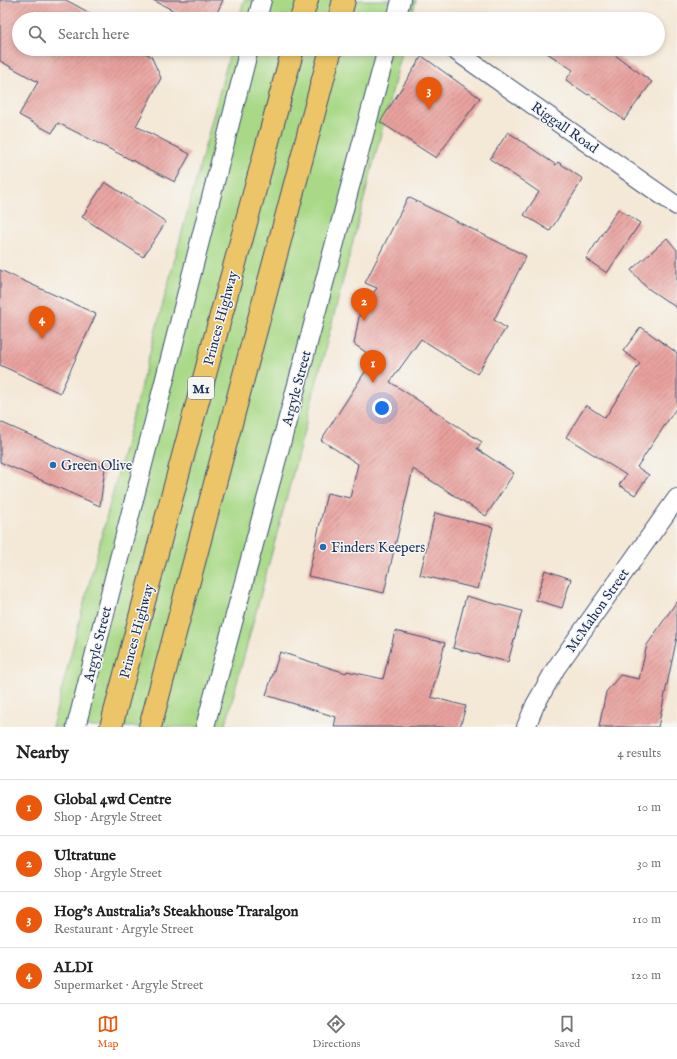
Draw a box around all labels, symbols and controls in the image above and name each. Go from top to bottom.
search box [12,12,665,56]
icon: search [26,23,48,45]
text: Search here [58,25,129,44]
pin: 3 [416,77,442,110]
street label: Riggall Road [527,98,602,158]
street label: Princes Highway [200,269,242,368]
pin: 2 [351,288,377,321]
pin: 4 [29,306,55,339]
street label: Argyle Street [278,348,316,429]
pin: 1 [360,350,386,383]
road number: M1 [188,377,214,399]
your location [372,398,392,418]
place label: Green Olive [61,457,133,475]
marker: Green Olive [48,460,58,470]
place label: Finders Keepers [331,539,425,557]
marker: Finders Keepers [318,542,328,552]
street label: McMahon Street [562,565,634,656]
street label: Princes Highway [116,582,158,681]
street label: Argyle Street [80,604,116,685]
text: Nearby [16,743,69,764]
text: 4 results [617,745,661,762]
text: Global 4wd Centre [54,790,171,809]
text: 1 [27,799,31,816]
text: 10 m [637,799,661,816]
text: Shop · Argyle Street [54,809,162,826]
text: Ultratune [54,846,116,865]
text: 2 [26,855,32,872]
text: 30 m [637,855,661,872]
text: Shop · Argyle Street [54,865,162,882]
text: Hog's Australia's Steakhouse Traralgon [54,902,299,921]
text: 3 [27,911,31,928]
text: 110 m [632,911,661,928]
text: Restaurant · Argyle Street [54,921,193,938]
text: ALDI [54,958,93,977]
text: 4 [26,967,32,984]
text: 120 m [631,967,661,984]
text: Supermarket · Argyle Street [54,977,203,994]
tab: Map [97,1013,119,1051]
tab: Directions [313,1013,360,1051]
tab: Saved [554,1013,580,1051]

